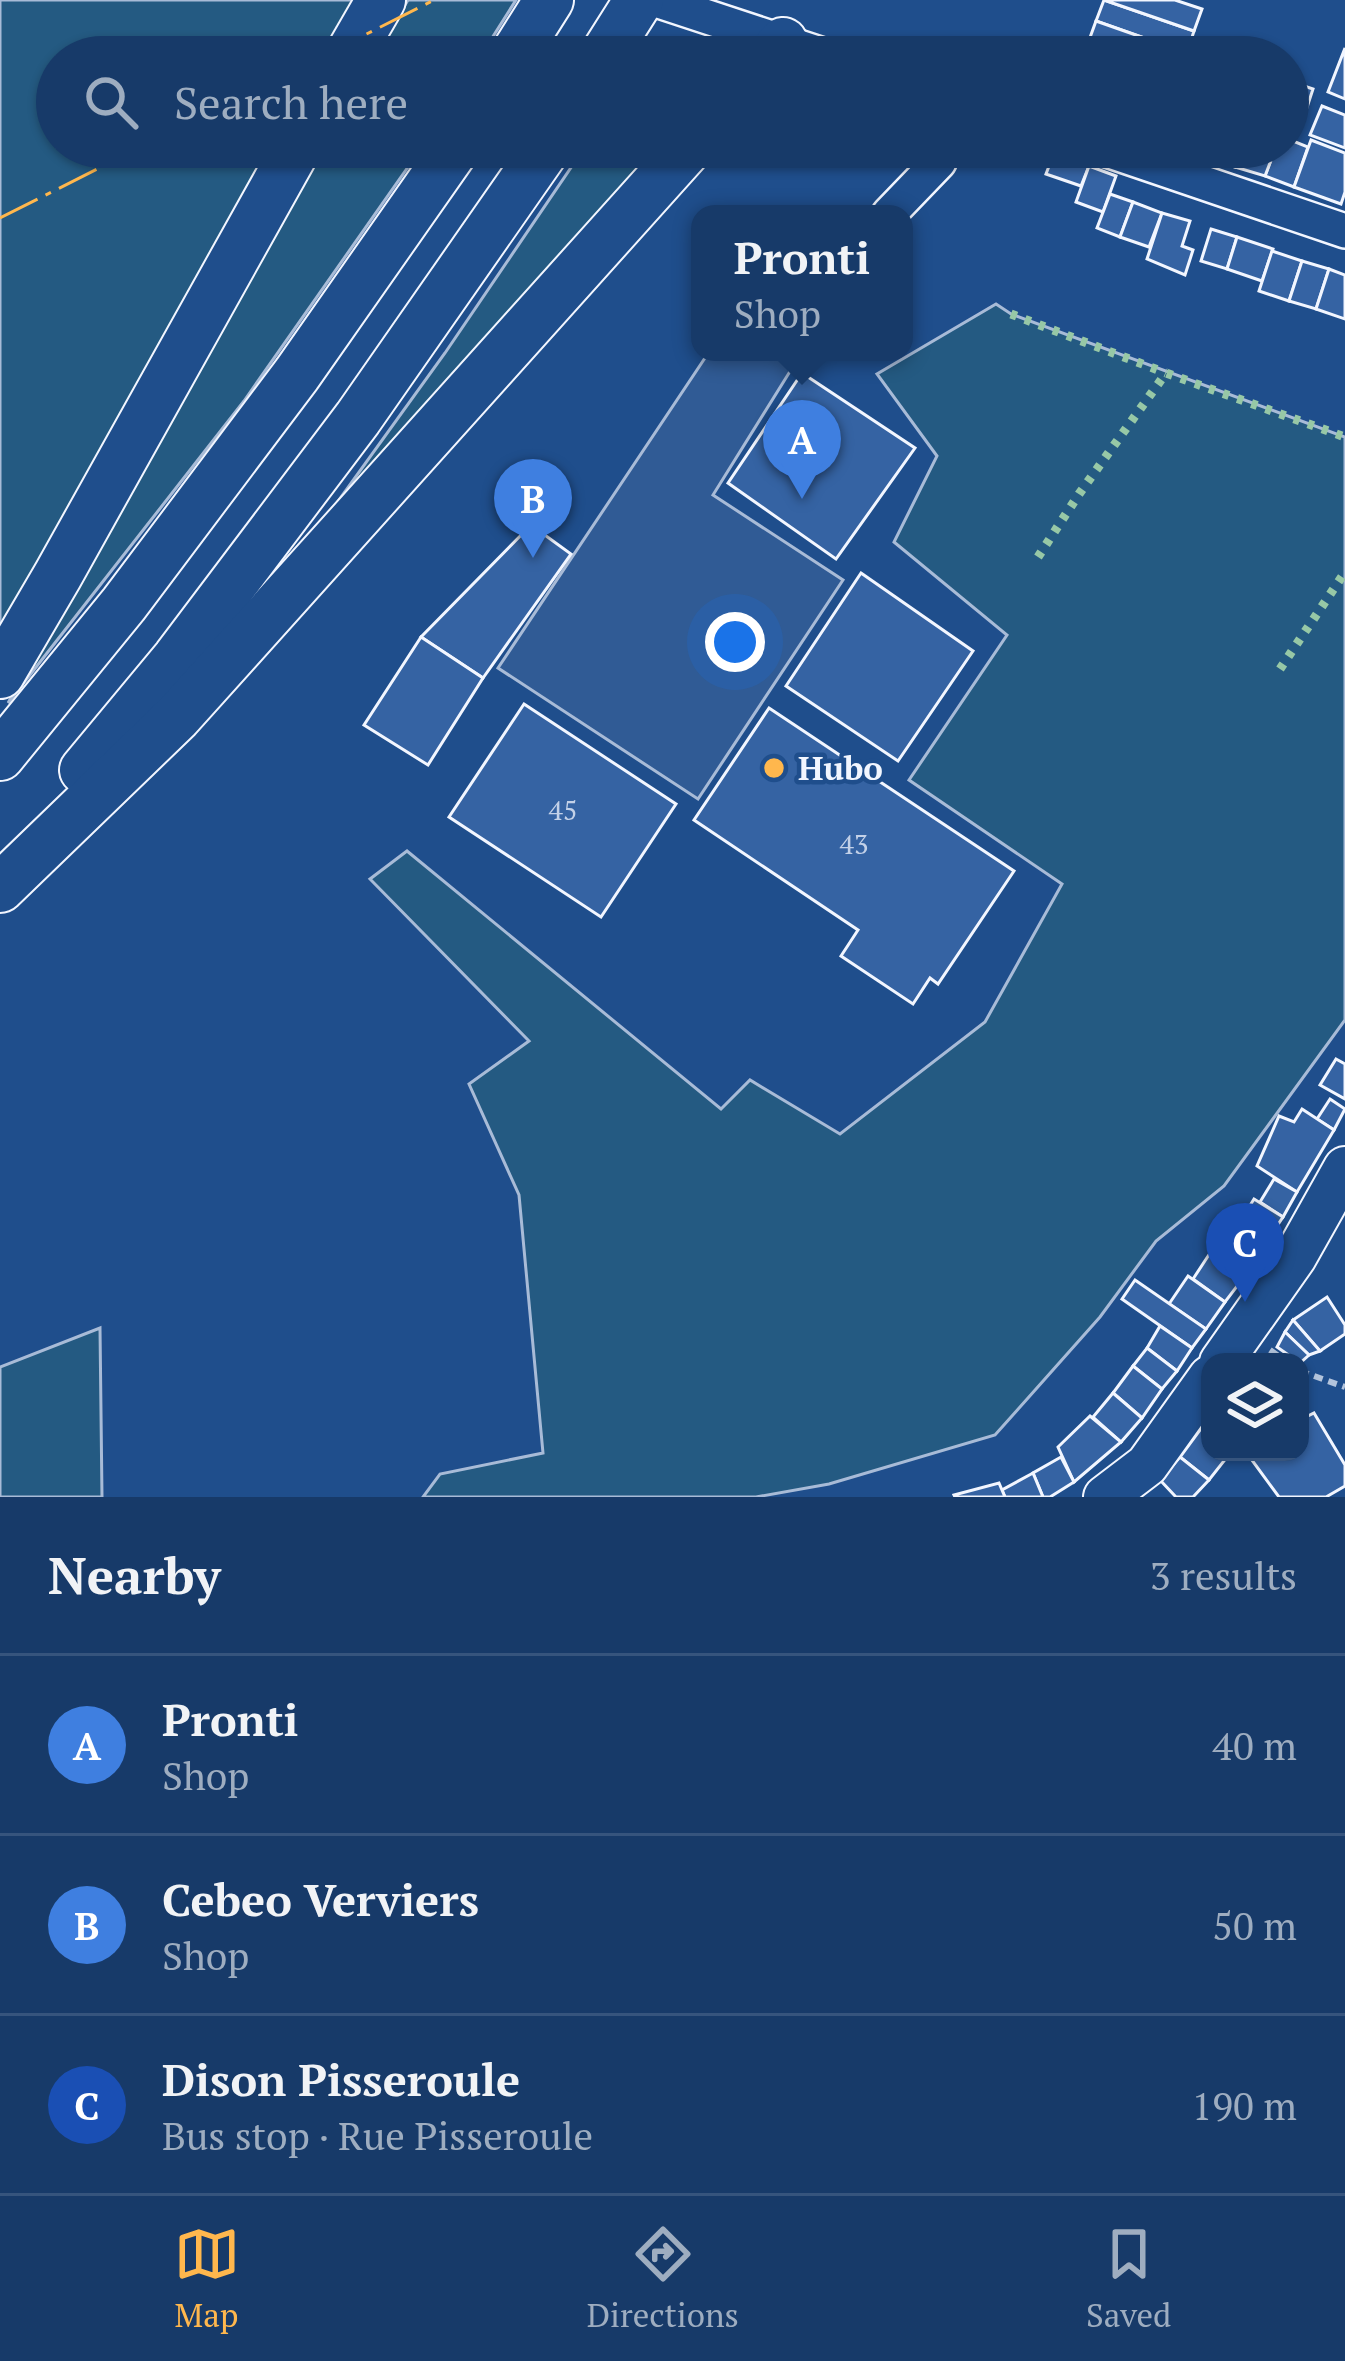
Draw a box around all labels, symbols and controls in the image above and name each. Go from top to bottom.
search box [36,36,1309,168]
icon: search [78,69,144,135]
text: Search here [174,72,408,132]
popup [691,205,913,361]
text: Pronti [734,227,870,287]
text: Shop [734,287,821,339]
pin: A [763,400,841,499]
pin: B [494,459,572,558]
your location [705,612,765,672]
place label: Hubo [798,746,883,789]
marker: Hubo [761,755,787,781]
house number: 45 [549,792,577,828]
house number: 43 [840,826,868,862]
pin: C [1206,1203,1284,1302]
map controls [1201,1353,1309,1461]
button: layers [1201,1353,1309,1461]
text: Nearby [48,1541,221,1609]
text: 3 results [1150,1549,1297,1601]
text: Pronti [162,1689,299,1749]
text: A [73,1719,101,1771]
text: 40 m [1212,1719,1297,1771]
text: Shop [162,1749,249,1801]
text: Cebeo Verviers [162,1869,479,1929]
text: B [74,1899,100,1951]
text: 50 m [1212,1899,1297,1951]
text: Shop [162,1929,249,1981]
text: Dison Pisseroule [162,2049,520,2109]
text: C [74,2079,100,2131]
text: 190 m [1192,2079,1297,2131]
text: Bus stop · Rue Pisseroule [162,2109,593,2161]
tab: Map [174,2221,240,2336]
tab: Directions [587,2221,739,2336]
tab: Saved [1086,2221,1171,2336]

